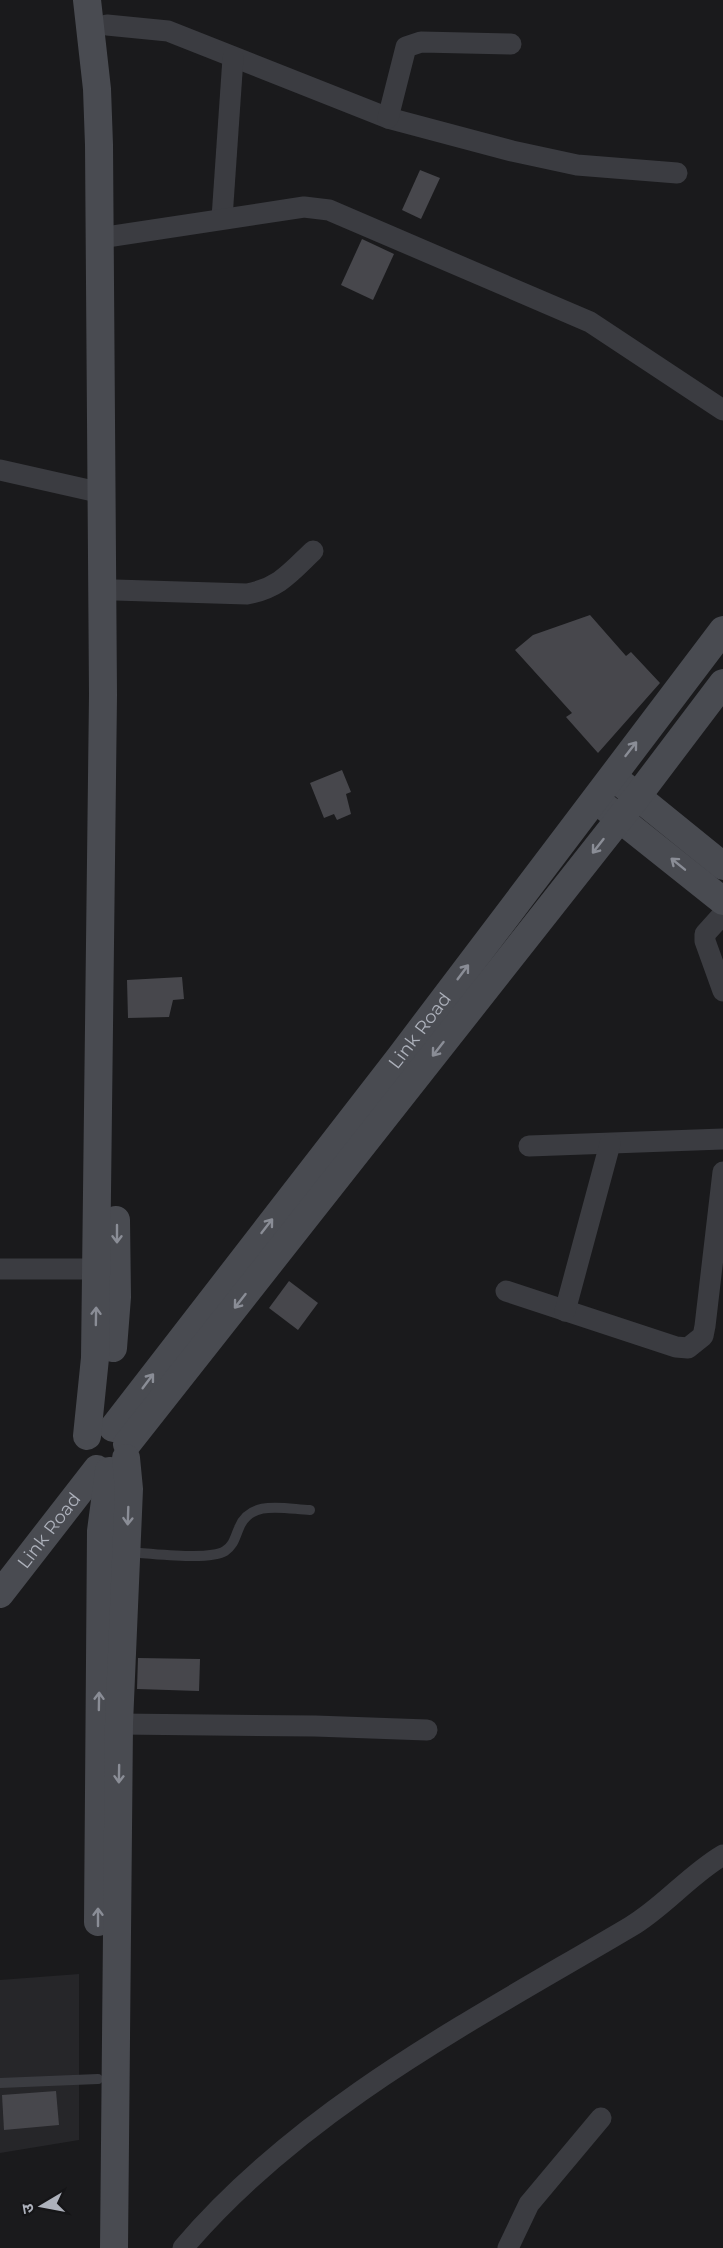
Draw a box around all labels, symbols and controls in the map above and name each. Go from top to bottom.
one-way arrow [625,742,637,758]
one-way arrow [592,838,605,854]
one-way arrow [670,858,686,871]
one-way arrow [456,964,469,980]
street label: Link Road [384,988,456,1073]
one-way arrow [432,1041,445,1057]
one-way arrow [260,1218,273,1234]
one-way arrow [111,1224,122,1244]
one-way arrow [233,1293,246,1309]
one-way arrow [90,1306,102,1326]
one-way arrow [141,1373,154,1389]
street label: Link Road [13,1488,85,1573]
one-way arrow [122,1506,133,1526]
one-way arrow [93,1691,105,1711]
one-way arrow [113,1764,125,1784]
one-way arrow [92,1907,104,1927]
north arrow [12,2176,72,2236]
text: उ [17,2202,38,2215]

